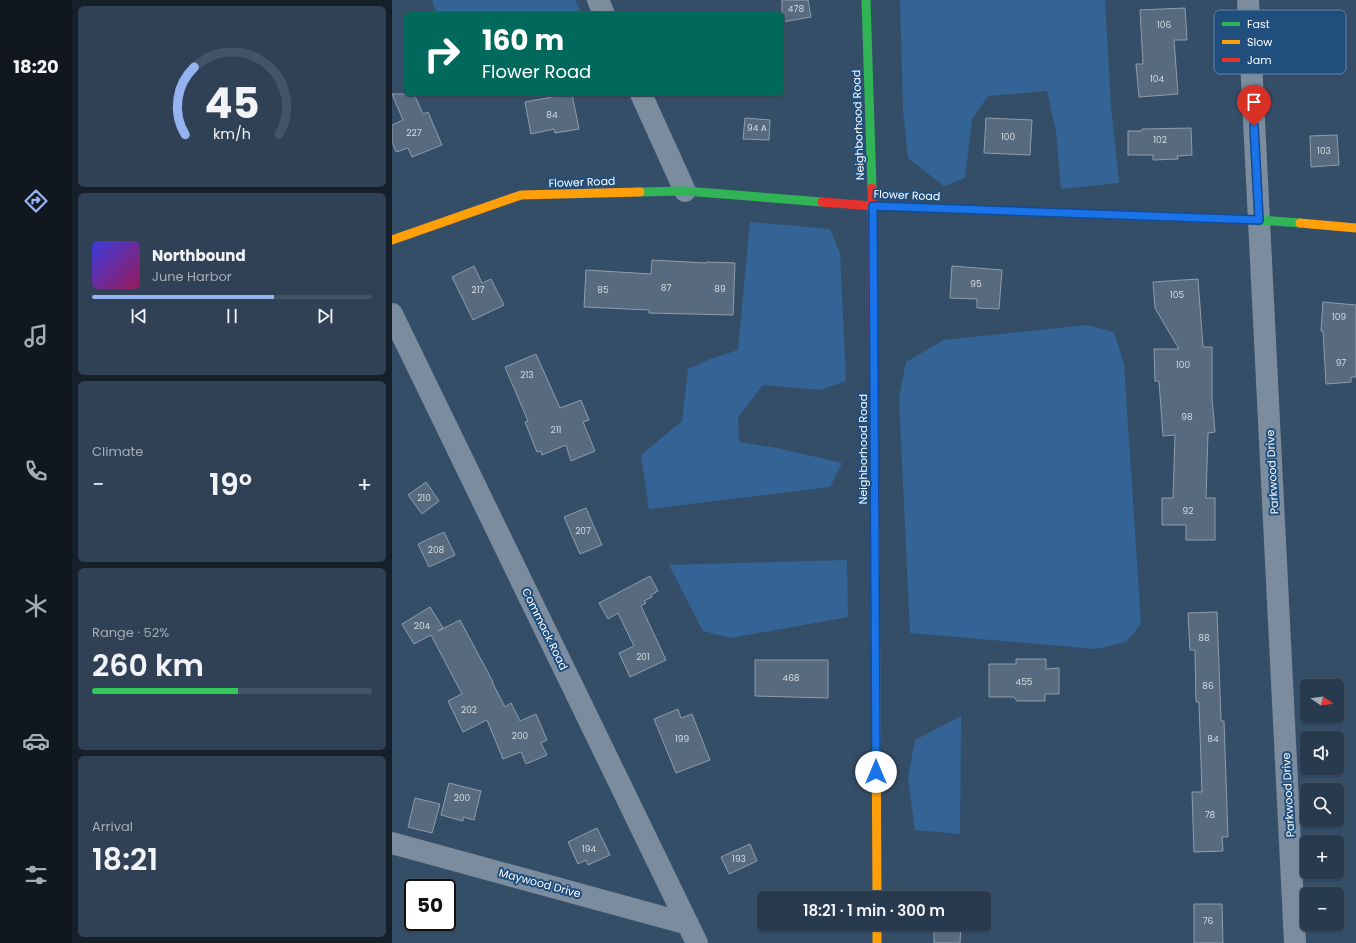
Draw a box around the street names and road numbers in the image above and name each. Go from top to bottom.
street label: Neighborhood Road [848,70,868,180]
street label: Flower Road [548,173,616,191]
street label: Flower Road [873,186,941,204]
street label: Neighborhood Road [855,394,871,504]
street label: Parkwood Drive [1262,429,1282,515]
street label: Commack Road [518,585,572,673]
street label: Parkwood Drive [1278,752,1298,838]
street label: Maywood Drive [497,864,583,902]

